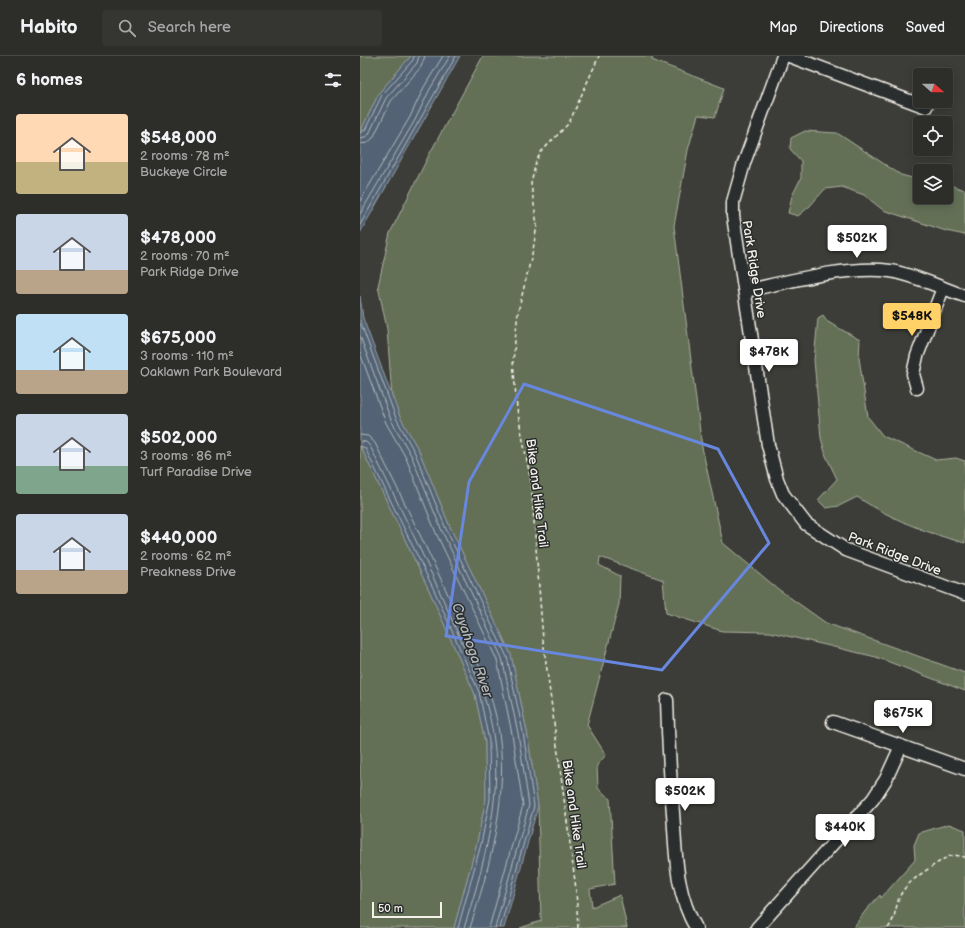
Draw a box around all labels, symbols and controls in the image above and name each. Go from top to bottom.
search box [102,10,382,46]
text: Habito [20,16,78,39]
icon: search [116,17,138,39]
text: Search here [148,18,231,37]
text: Map [769,19,797,36]
text: Directions [819,19,884,36]
text: Saved [906,19,945,36]
north arrow [913,68,953,108]
map controls [913,68,953,204]
icon: filters [322,69,344,91]
text: 6 homes [16,70,83,90]
button: locate [913,116,953,156]
text: $548,000 [140,128,217,148]
icon: home [48,130,96,178]
text: 2 rooms · 78 m² [140,148,230,164]
text: Buckeye Circle [140,164,227,180]
button: layers [913,164,953,204]
street label: Park Ridge Drive [738,219,770,319]
pin: $502K [829,225,885,259]
text: $478,000 [140,228,216,248]
icon: home [48,230,96,278]
text: $502K [837,230,877,246]
text: 2 rooms · 70 m² [140,248,230,264]
text: Park Ridge Drive [140,264,239,280]
pin: $548K [884,303,940,337]
text: $548K [892,308,932,324]
text: $675,000 [140,328,216,348]
icon: home [48,330,96,378]
pin: $478K [741,339,797,373]
text: $478K [749,344,789,360]
text: 3 rooms · 110 m² [140,348,234,364]
text: Oaklawn Park Boulevard [140,364,282,380]
text: $502,000 [140,428,217,448]
icon: home [48,430,96,478]
street label: Bike and Hike Trail [522,438,552,548]
text: 3 rooms · 86 m² [140,448,232,464]
text: Turf Paradise Drive [140,464,252,480]
text: $440,000 [140,528,217,548]
street label: Park Ridge Drive [846,529,944,579]
icon: home [48,530,96,578]
text: 2 rooms · 62 m² [140,548,232,564]
text: Preakness Drive [140,564,236,580]
water label: Cuyahoga River [448,600,497,701]
pin: $675K [875,700,931,734]
text: $675K [883,705,923,721]
street label: Bike and Hike Trail [558,759,590,870]
pin: $502K [657,778,713,812]
text: $502K [665,783,705,799]
pin: $440K [817,814,873,848]
text: $440K [825,819,865,835]
scale bar [372,900,442,919]
text: 50 m [378,902,403,915]

